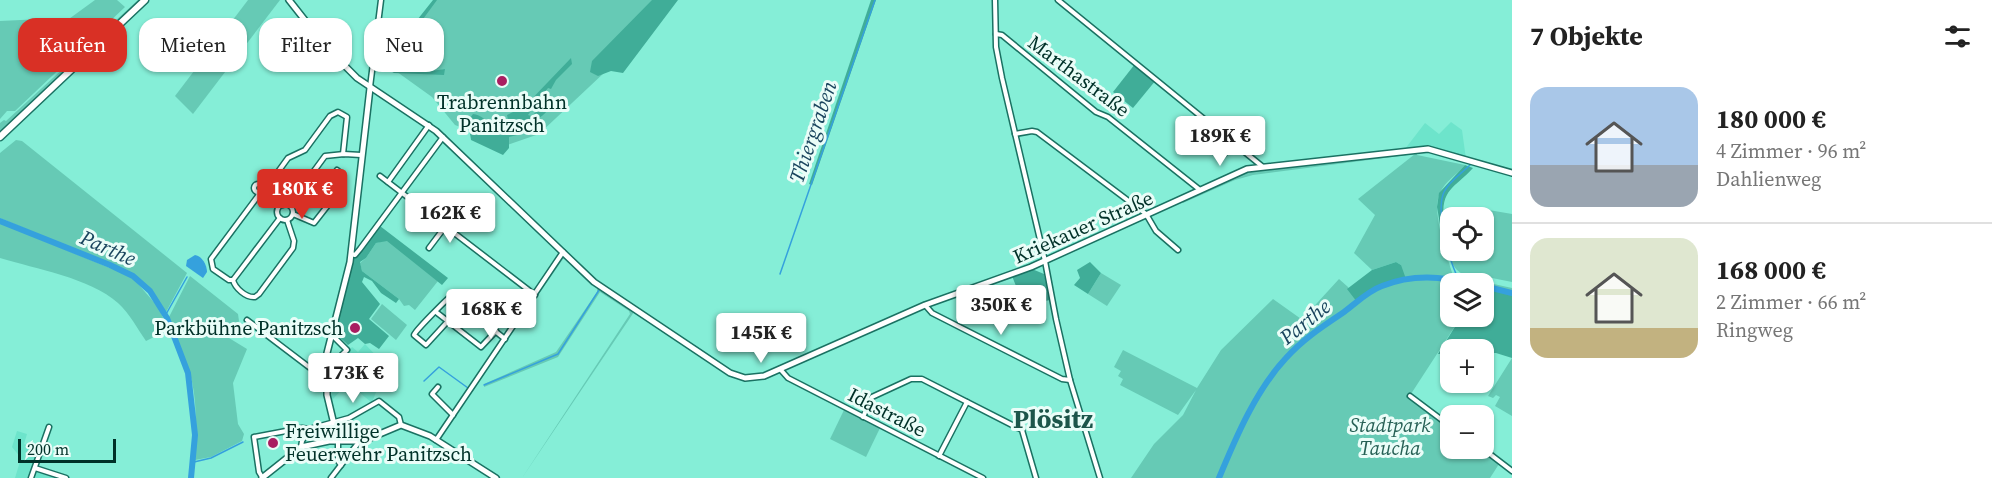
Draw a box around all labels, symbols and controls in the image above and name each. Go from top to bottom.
chip: Kaufen [18,18,127,72]
chip: Mieten [139,18,247,72]
chip: Filter [259,18,352,72]
chip: Neu [364,18,444,72]
text: 7 Objekte [1530,18,1643,54]
icon: filters [1941,20,1974,53]
street label: Marthastraße [1022,28,1136,124]
marker: Trabrennbahn Panitzsch [495,74,509,88]
water label: Thiergraben [782,77,844,187]
place label: Trabrennbahn Panitzsch [437,88,567,139]
text: 180 000 € [1716,101,1826,137]
icon: home [1578,111,1650,183]
pin: 189K € [1171,116,1269,167]
text: 189K € [1189,121,1251,149]
text: 4 Zimmer · 96 m² [1716,137,1866,165]
text: Dahlienweg [1716,165,1821,193]
pin: 180K € [253,169,351,220]
text: 180K € [271,174,333,202]
street label: Kriekauer Straße [1008,184,1158,270]
pin: 162K € [401,193,499,244]
text: 162K € [419,198,481,226]
map controls [1440,207,1494,459]
button: locate [1440,207,1494,261]
water label: Parthe [75,222,141,273]
text: 168 000 € [1716,252,1826,288]
icon: home [1578,262,1650,334]
button: layers [1440,273,1494,327]
pin: 350K € [952,285,1050,336]
text: 2 Zimmer · 66 m² [1716,288,1866,316]
pin: 168K € [442,289,540,340]
text: 350K € [970,290,1032,318]
water label: Parthe [1272,292,1337,352]
text: 168K € [460,294,522,322]
pin: 145K € [712,313,810,364]
place label: Parkbühne Panitzsch [154,314,343,342]
text: Ringweg [1716,316,1793,344]
text: 145K € [730,318,792,346]
marker: Parkbühne Panitzsch [348,321,362,335]
button: + [1440,339,1494,393]
pin: 173K € [304,353,402,404]
text: 173K € [322,358,384,386]
street label: Idastraße [843,380,931,444]
district label: Plösitz [1013,401,1093,437]
button: − [1440,405,1494,459]
park label: Stadtpark Taucha [1350,411,1431,462]
place label: Freiwillige Feuerwehr Panitzsch [285,417,472,468]
scale bar [18,436,116,464]
marker: Freiwillige Feuerwehr Panitzsch [266,436,280,450]
text: 200 m [27,438,69,460]

